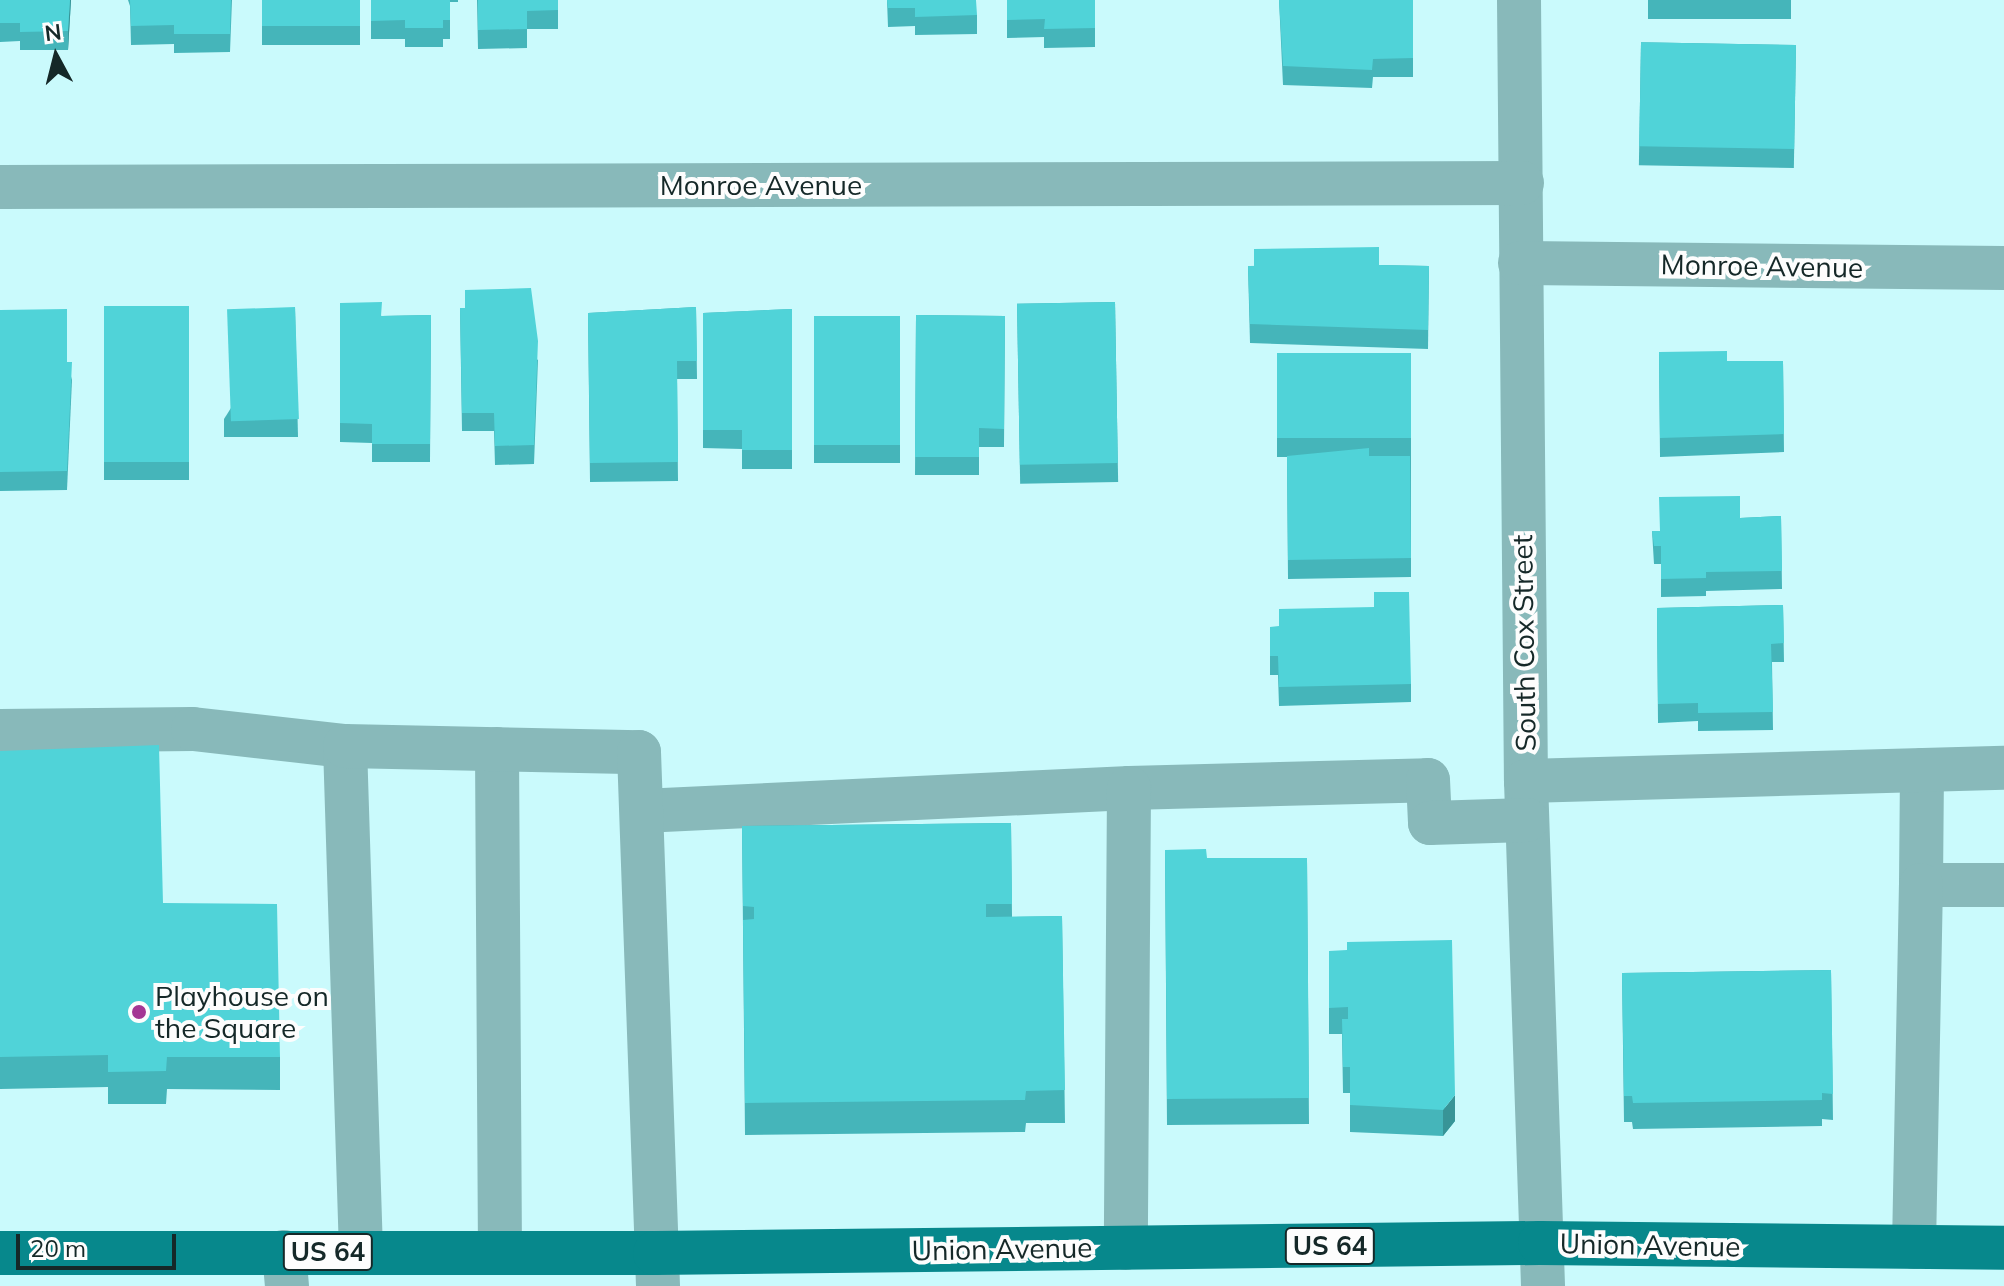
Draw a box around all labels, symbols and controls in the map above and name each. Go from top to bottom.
north arrow [16,16,96,96]
text: N [43,17,63,47]
street label: Monroe Avenue [660,168,862,202]
street label: Monroe Avenue [1660,247,1864,285]
street label: South Cox Street [1505,534,1543,752]
place label: Playhouse on the Square [155,979,329,1045]
marker: Playhouse on the Square [130,1003,148,1021]
scale bar [20,1218,180,1268]
road number: US 64 [1284,1224,1376,1268]
street label: Union Avenue [1559,1227,1741,1263]
road number: US 64 [282,1230,374,1274]
street label: Union Avenue [911,1231,1093,1267]
text: 20 m [30,1233,86,1263]

